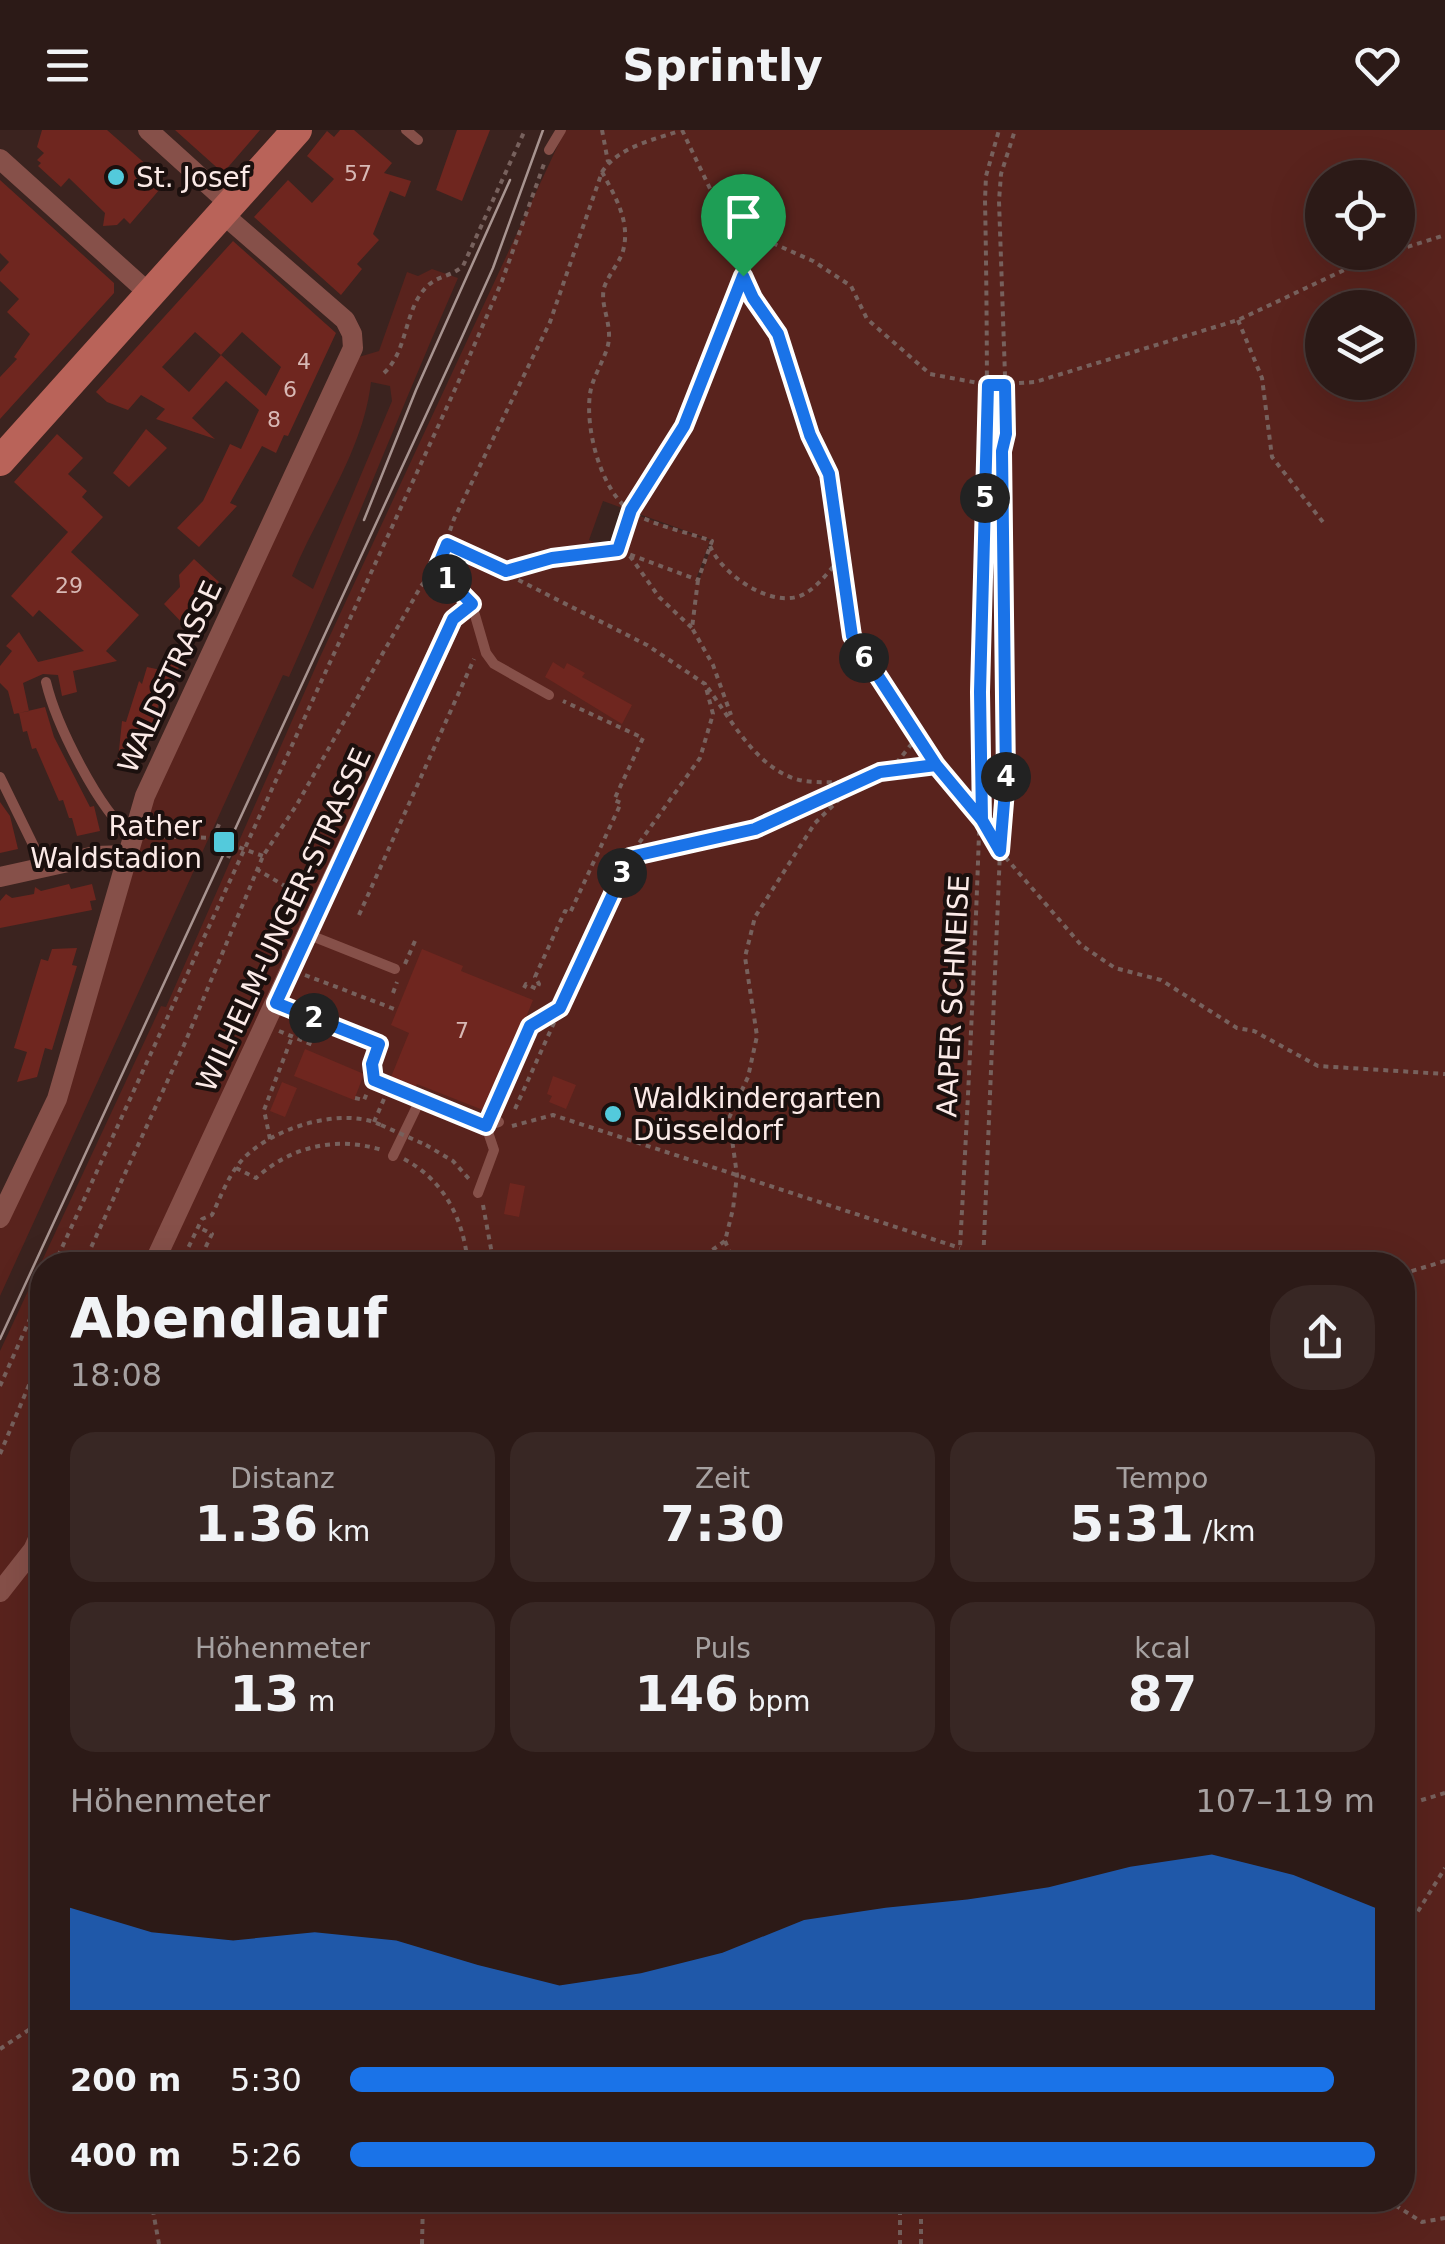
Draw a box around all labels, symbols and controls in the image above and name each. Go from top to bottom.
icon: menu [40,38,95,93]
icon: heart [1350,38,1405,93]
text: Sprintly [622,39,823,92]
map controls [1305,160,1415,400]
button: locate [1305,160,1415,270]
place label: St. Josef [136,161,251,194]
house number: 57 [344,161,372,186]
marker: St. Josef [105,166,127,188]
pin [701,174,786,277]
icon: arrive [716,189,771,244]
button: layers [1305,290,1415,400]
house number: 4 [297,349,311,374]
house number: 6 [283,377,297,402]
house number: 8 [267,407,281,432]
pin: 5 [960,473,1010,523]
text: 5 [975,481,995,514]
pin: 1 [422,554,472,604]
text: 1 [437,562,457,595]
house number: 29 [55,573,83,598]
street label: WALDSTRASSE [111,576,229,778]
pin: 6 [839,633,889,683]
text: 6 [854,641,874,674]
street label: WILHELM-UNGER-STRASSE [190,743,378,1097]
pin: 4 [981,752,1031,802]
text: 4 [996,760,1016,793]
place label: Rather Waldstadion [30,810,202,875]
marker: Rather Waldstadion [211,829,237,855]
pin: 3 [597,848,647,898]
text: 3 [612,856,632,889]
street label: AAPER SCHNEISE [930,874,976,1118]
pin: 2 [289,993,339,1043]
text: 2 [304,1001,324,1034]
house number: 7 [455,1018,469,1043]
place label: Waldkindergarten Düsseldorf [633,1082,882,1147]
marker: Waldkindergarten Düsseldorf [602,1103,624,1125]
button: share [1270,1285,1375,1390]
text: Abendlauf [70,1286,387,1350]
text: 18:08 [70,1356,162,1394]
text: Distanz [230,1462,335,1495]
text: Zeit [695,1462,750,1495]
text: Tempo [1117,1462,1208,1495]
text: 1.36 [195,1495,318,1553]
text: 7:30 [660,1495,785,1553]
text: 5:31 [1069,1495,1194,1553]
text: km [318,1515,370,1548]
text: /km [1194,1515,1256,1548]
text: Höhenmeter [195,1632,370,1665]
text: Puls [694,1632,751,1665]
text: kcal [1134,1632,1191,1665]
text: 13 [230,1665,299,1723]
text: 146 [634,1665,739,1723]
text: 87 [1128,1665,1197,1723]
text: m [299,1685,335,1718]
text: bpm [739,1685,811,1718]
text: Höhenmeter [70,1782,270,1820]
text: 107–119 m [1196,1782,1375,1820]
text: 200 m [70,2061,181,2099]
text: 5:30 [230,2061,302,2099]
text: 400 m [70,2136,181,2174]
text: 5:26 [230,2136,302,2174]

